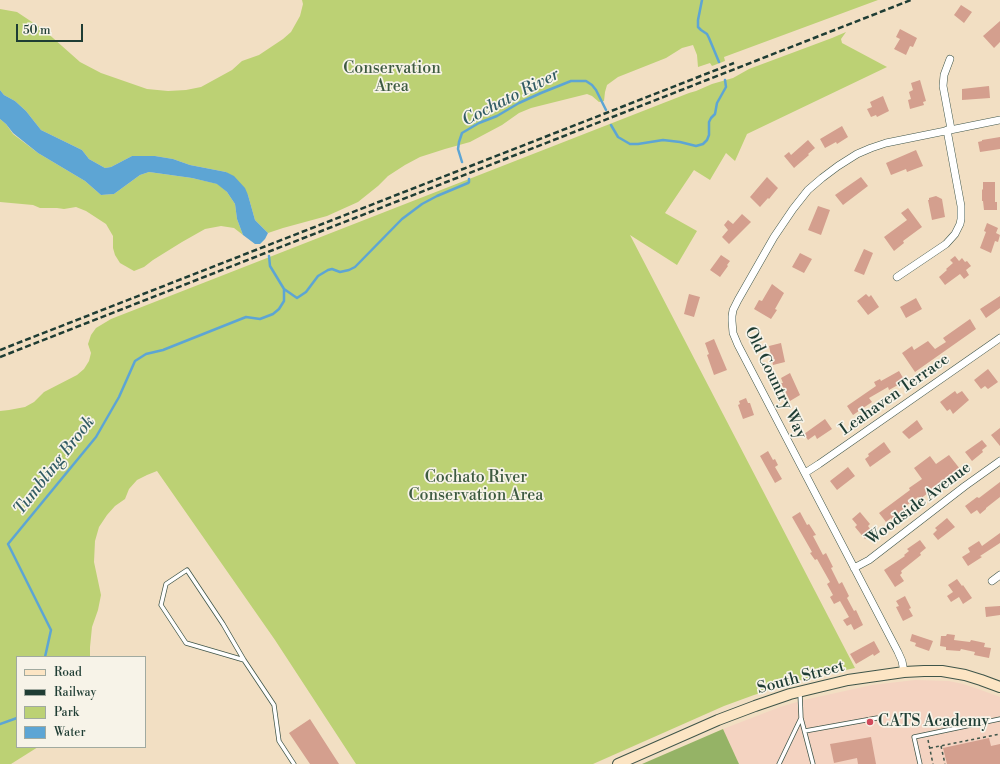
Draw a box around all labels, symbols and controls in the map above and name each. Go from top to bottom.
scale bar [18,16,85,42]
text: 50 m [23,23,51,38]
park label: Conservation Area [343,59,441,97]
water label: Cochato River [459,65,563,131]
street label: Old Country Way [740,324,810,442]
street label: Leahaven Terrace [837,350,953,440]
water label: Tumbling Brook [10,413,100,519]
street label: Woodside Avenue [863,458,975,550]
park label: Cochato River Conservation Area [409,468,543,506]
legend [16,656,146,748]
street label: South Street [755,657,847,699]
text: Road [54,665,82,680]
text: Railway [54,685,96,700]
text: Park [54,705,79,720]
place label: CATS Academy [878,712,989,732]
marker: CATS Academy [865,717,875,727]
text: Water [54,725,86,740]

